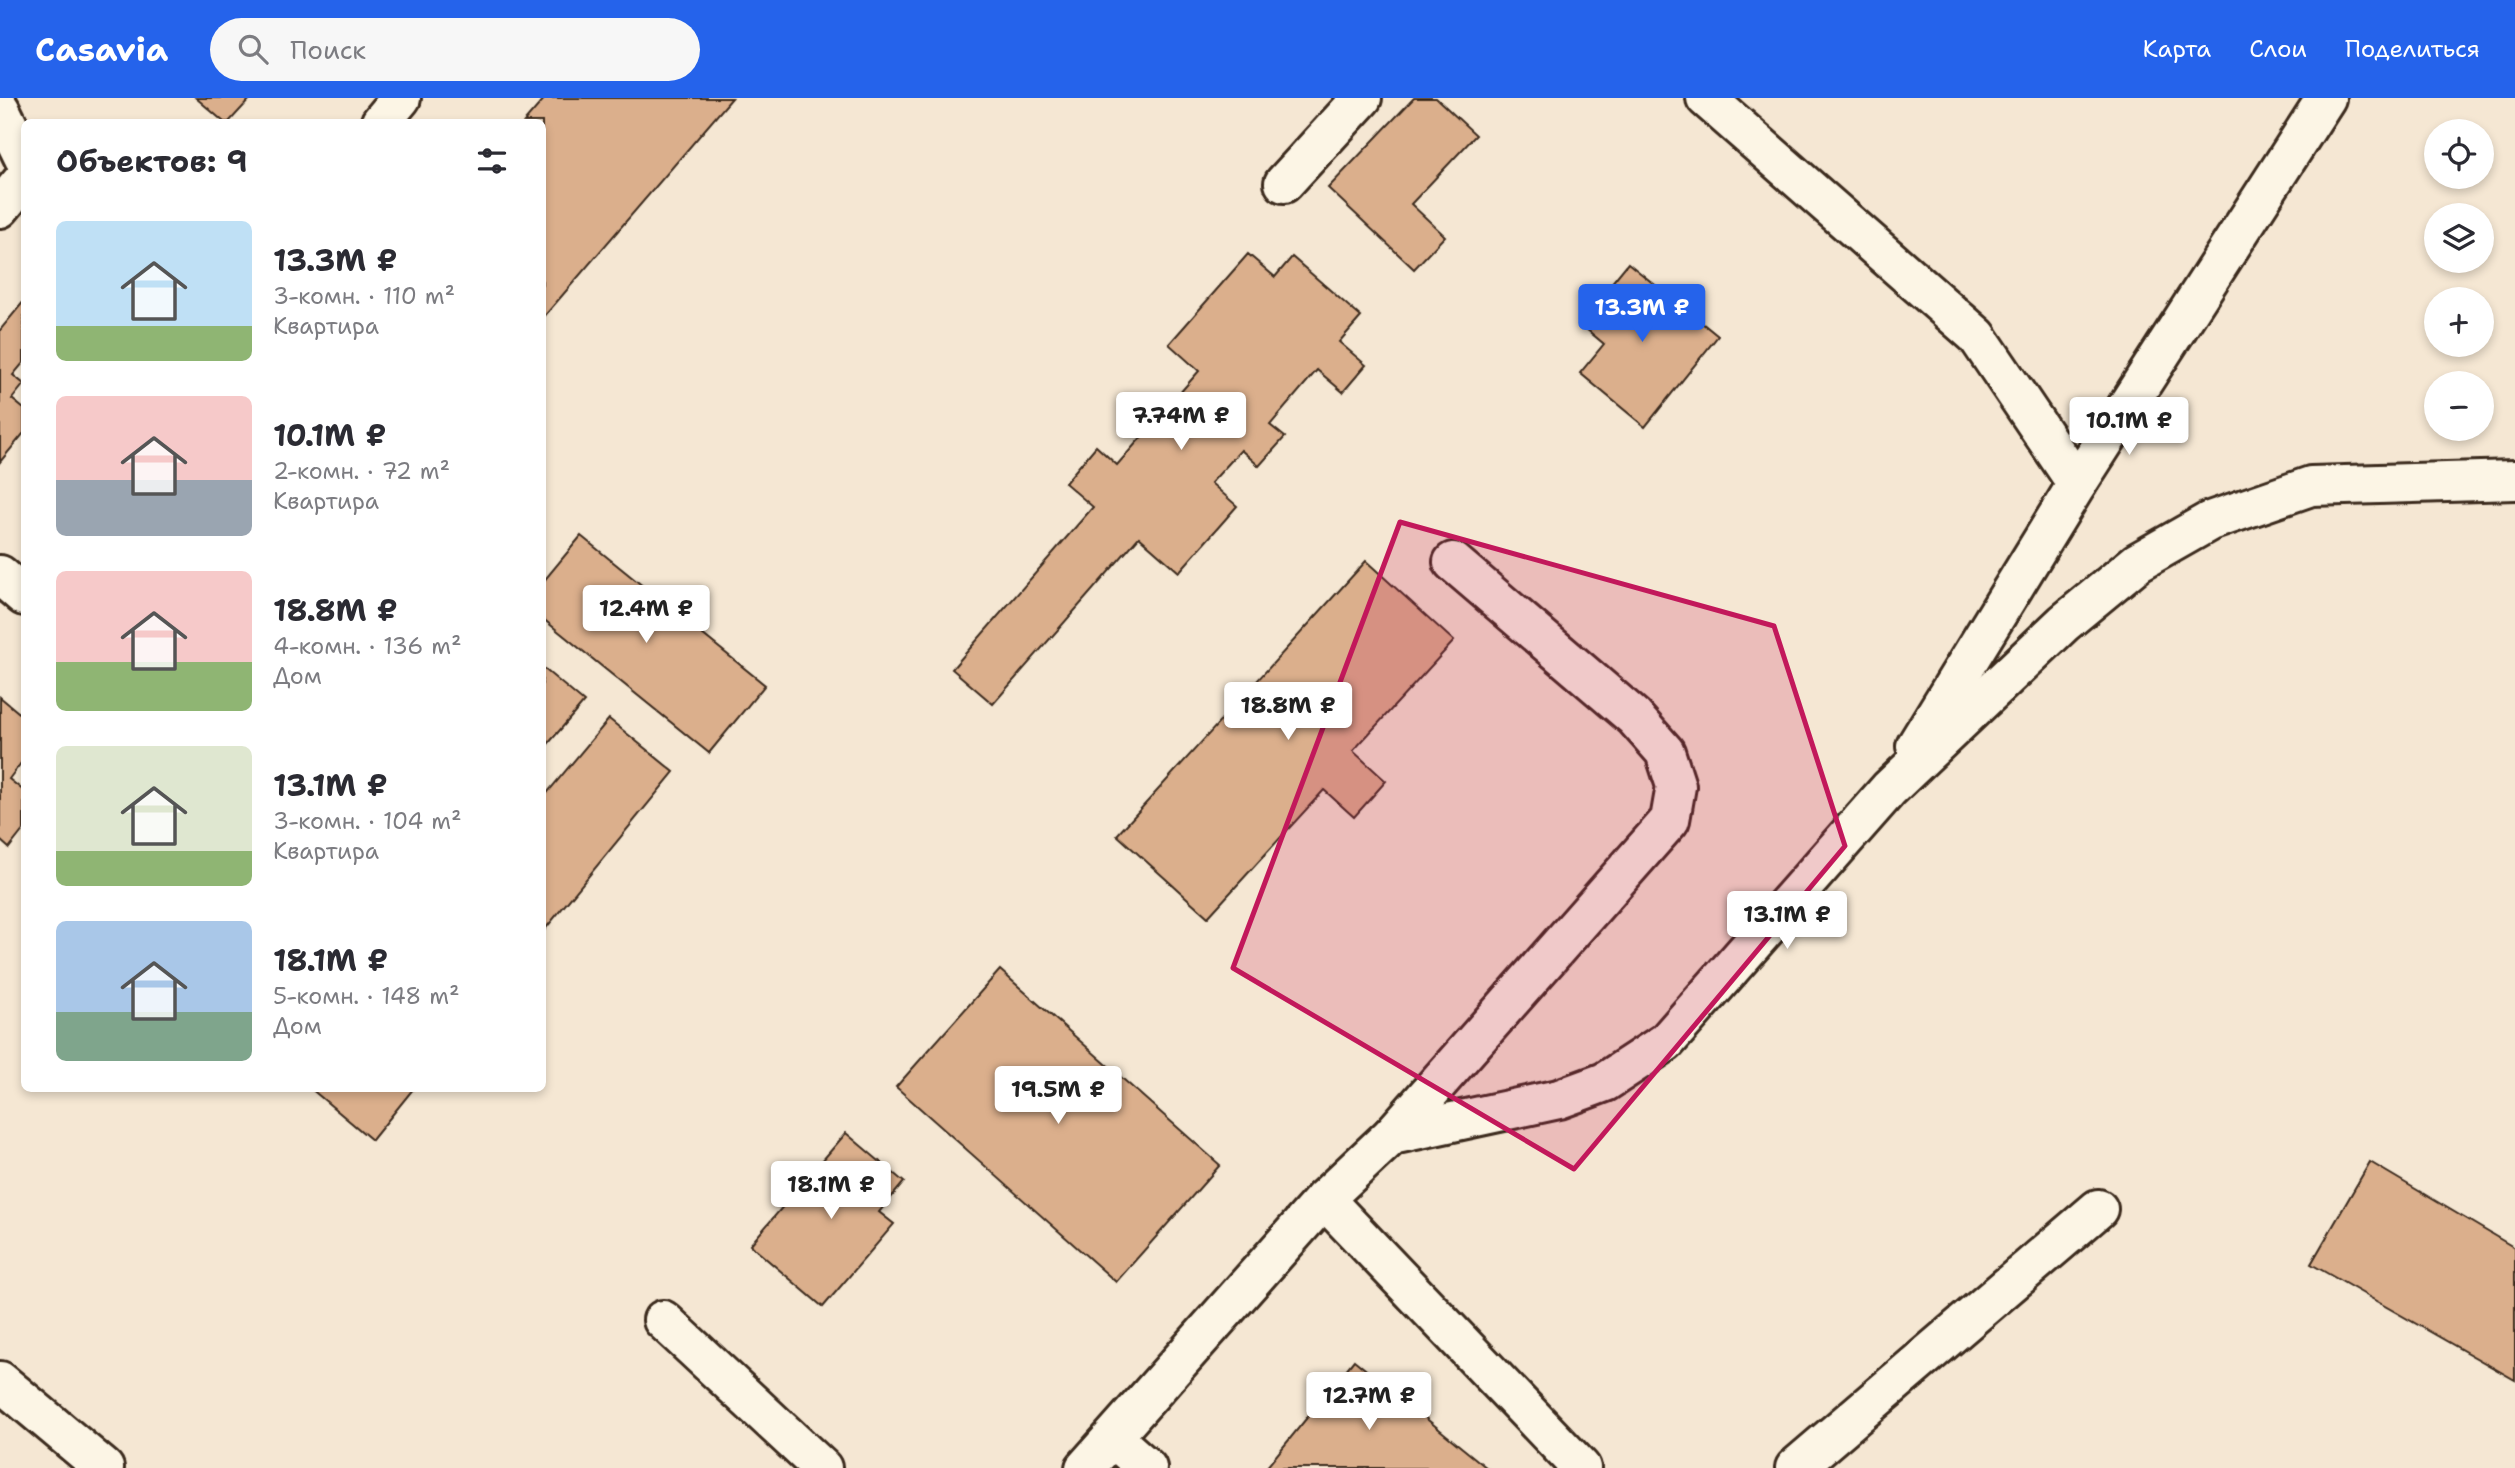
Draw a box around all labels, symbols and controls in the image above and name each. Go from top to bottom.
search box [210,18,700,81]
text: Casavia [35,27,168,72]
icon: search [234,30,272,68]
text: Поиск [290,32,366,67]
text: Карта [2143,33,2211,65]
text: Слои [2249,33,2307,65]
text: Поделиться [2345,33,2480,65]
map controls [2424,119,2494,441]
button: locate [2424,119,2494,189]
text: Объектов: 9 [56,141,248,182]
icon: filters [473,142,511,180]
button: layers [2424,203,2494,273]
text: 13.3M ₽ [273,240,397,281]
icon: home [112,249,196,333]
text: 3-комн. · 110 m² [273,281,455,311]
pin: 13.3M ₽ [1577,285,1707,344]
button: + [2424,287,2494,357]
text: 13.3M ₽ [1594,292,1690,322]
text: Квартира [273,311,379,341]
button: − [2424,371,2494,441]
pin: 7.74M ₽ [1116,392,1246,452]
pin: 10.1M ₽ [2064,398,2194,457]
text: 7.74M ₽ [1132,400,1230,430]
text: 10.1M ₽ [2085,405,2173,435]
text: 10.1M ₽ [273,415,386,456]
icon: home [112,424,196,508]
text: 2-комн. · 72 m² [273,456,450,486]
text: Квартира [273,486,379,516]
pin: 12.4M ₽ [581,586,711,645]
text: 18.8M ₽ [273,590,398,631]
text: 12.4M ₽ [599,593,693,623]
icon: home [112,599,196,683]
text: 4-комн. · 136 m² [273,631,462,661]
text: Дом [273,661,322,691]
pin: 18.8M ₽ [1223,682,1353,742]
text: 18.8M ₽ [1240,690,1336,720]
text: 13.1M ₽ [273,765,388,806]
icon: home [112,774,196,858]
text: 3-комн. · 104 m² [273,806,462,836]
text: Квартира [273,836,379,866]
pin: 13.1M ₽ [1722,892,1852,951]
text: 13.1M ₽ [1743,899,1831,929]
text: 18.1M ₽ [273,940,388,981]
icon: home [112,949,196,1033]
text: 5-комн. · 148 m² [273,981,460,1011]
text: Дом [273,1011,322,1041]
pin: 19.5M ₽ [993,1066,1123,1126]
text: 19.5M ₽ [1011,1074,1105,1104]
pin: 18.1M ₽ [766,1162,896,1221]
text: 18.1M ₽ [787,1169,875,1199]
pin: 12.7M ₽ [1304,1372,1434,1432]
text: 12.7M ₽ [1322,1380,1416,1410]

